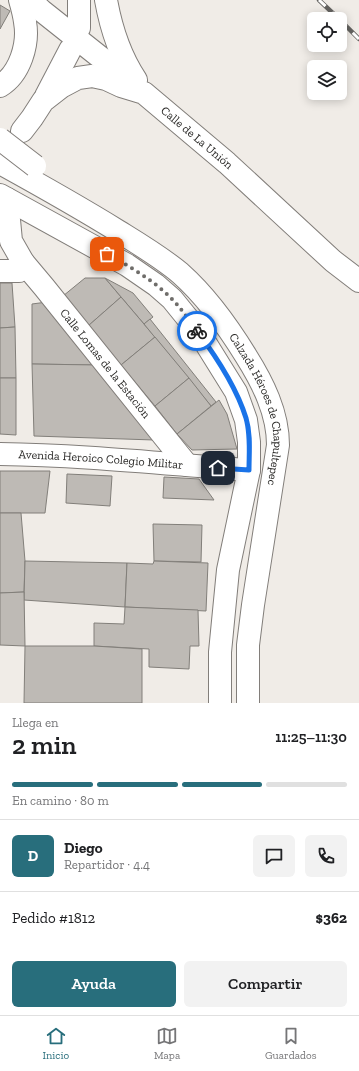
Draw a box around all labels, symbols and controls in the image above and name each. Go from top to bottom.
map controls [307,12,347,100]
button: locate [307,12,347,52]
button: layers [307,60,347,100]
street label: Calle de La Unión [158,103,236,172]
pin [90,237,124,271]
icon: bag [96,243,118,265]
street label: Calle Lomas de la Estación [57,306,154,421]
courier [177,311,217,351]
icon: bike [186,320,208,342]
street label: Calzada Héroes de Chapultepec [226,330,285,487]
street label: Avenida Heroico Colegio Militar [18,447,184,472]
pin [201,451,235,485]
icon: home [207,457,229,479]
text: Llega en [12,715,59,730]
text: 11:25–11:30 [275,728,347,746]
text: 2 min [12,729,76,761]
text: En camino · 80 m [12,793,109,808]
button: chat [253,835,295,877]
button: phone [305,835,347,877]
text: Diego [64,839,103,857]
text: D [28,847,38,865]
text: Repartidor · 4.4 [64,857,150,872]
text: Pedido #1812 [12,909,95,927]
text: $362 [316,909,347,927]
button: Ayuda [12,961,176,1007]
button: Compartir [184,961,347,1007]
tab: Inicio [42,1025,69,1062]
tab: Mapa [154,1025,180,1062]
tab: Guardados [265,1025,317,1062]

